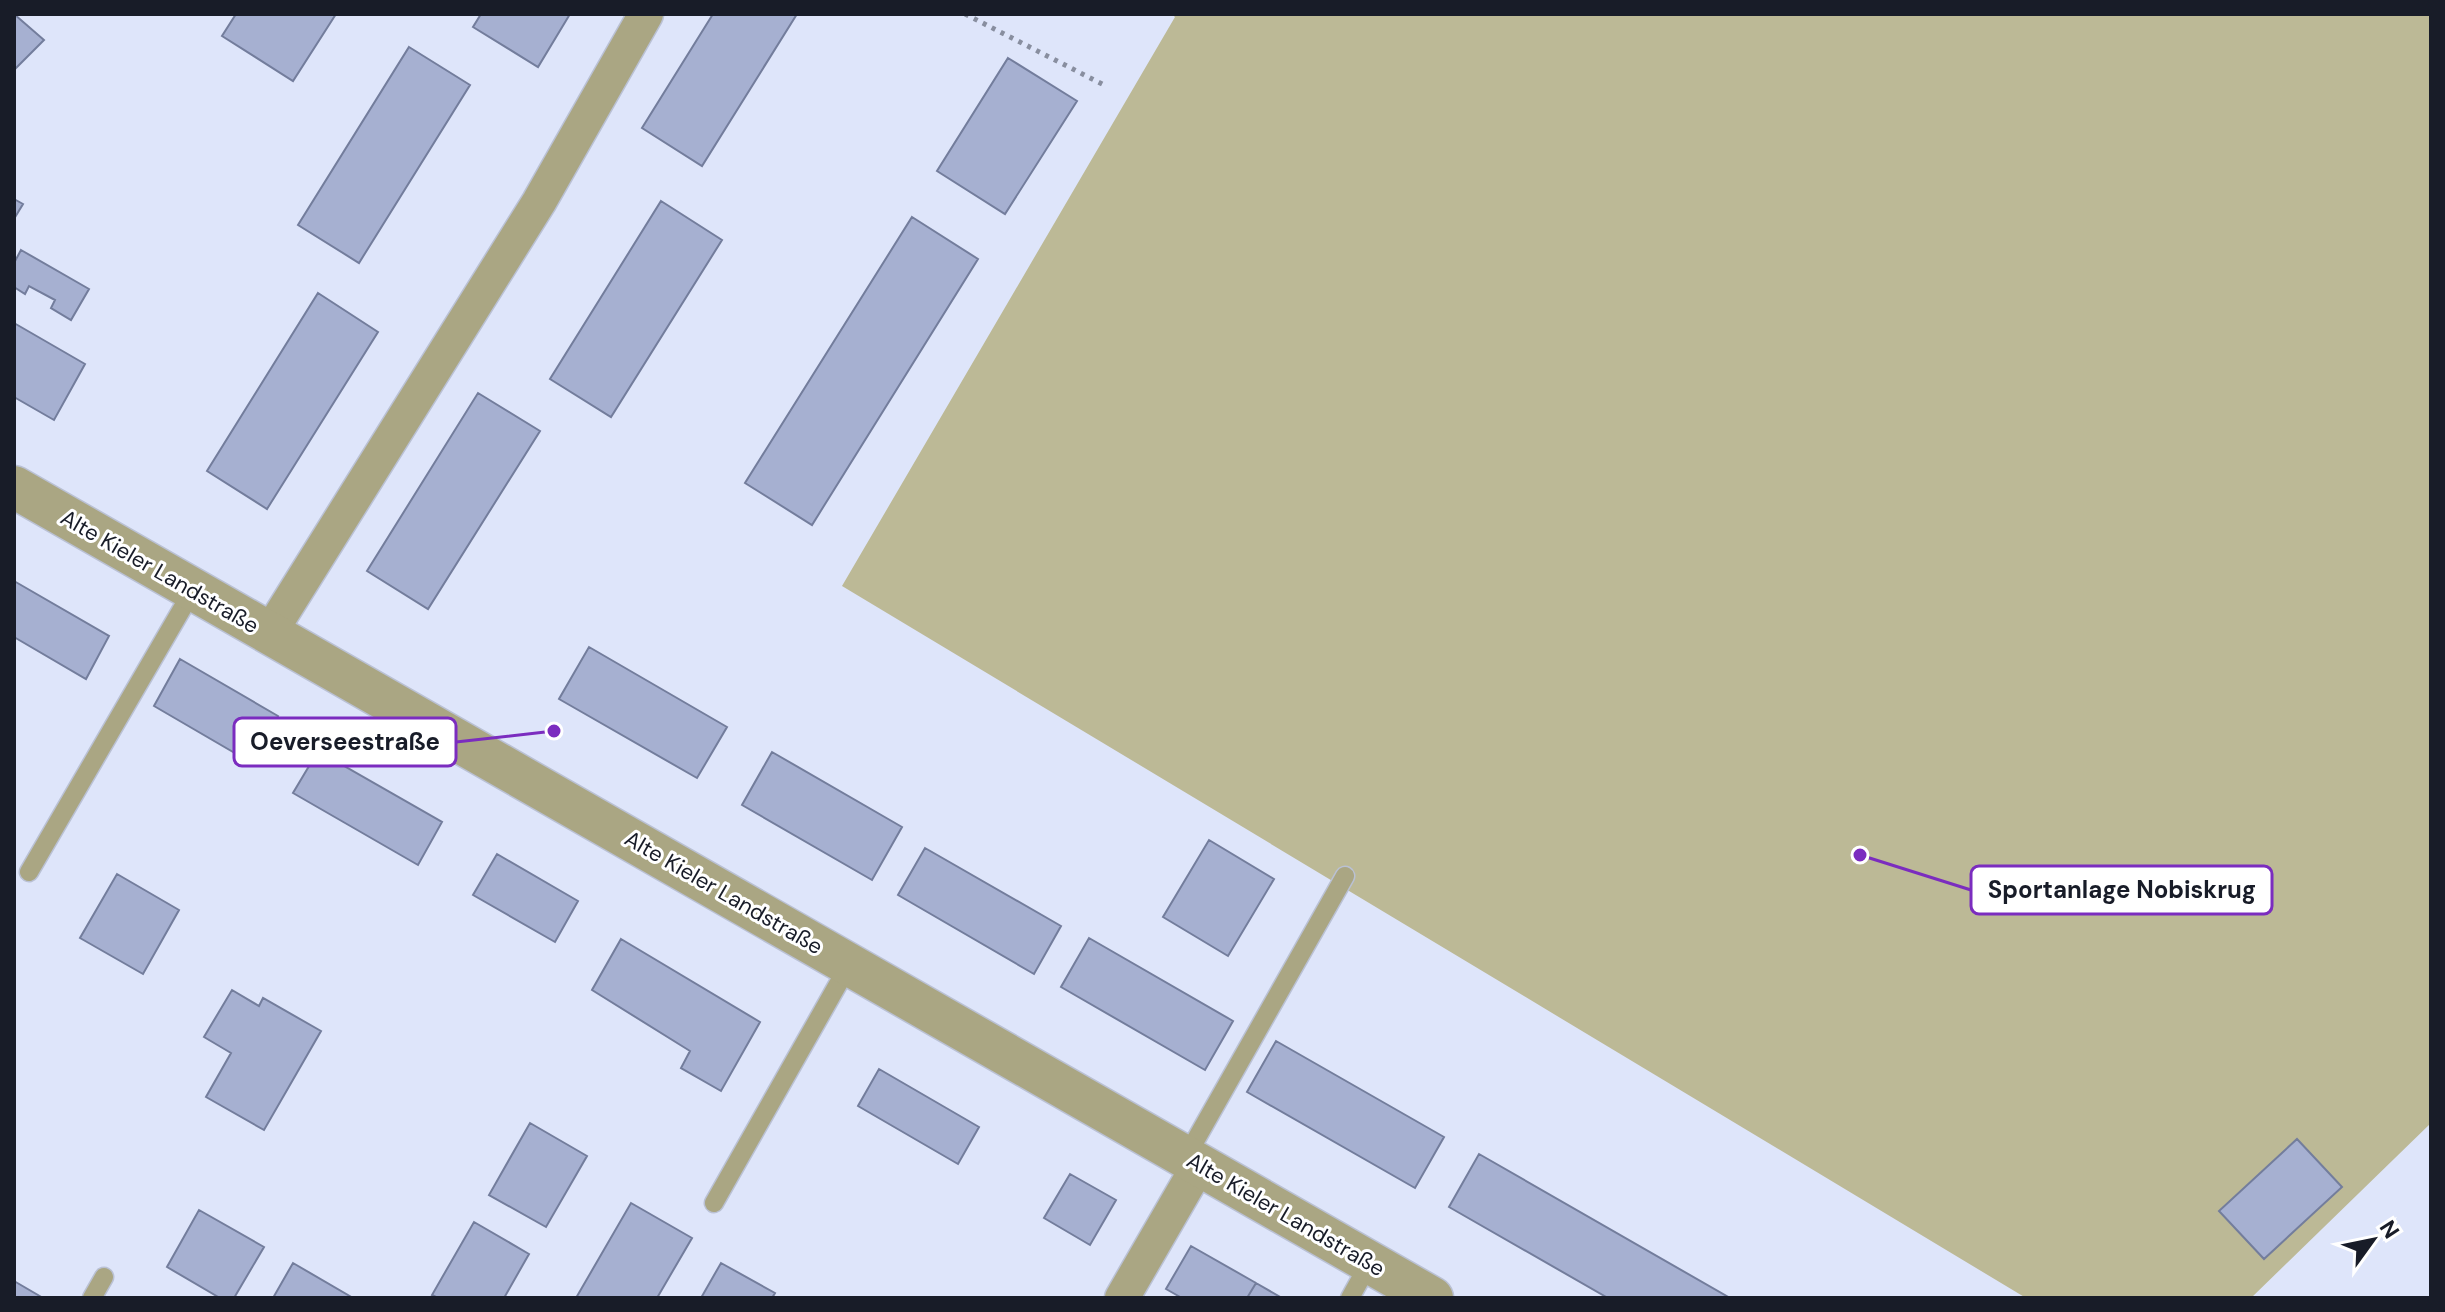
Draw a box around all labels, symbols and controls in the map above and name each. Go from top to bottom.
street label: Alte Kieler Landstraße [55,503,264,640]
callout: Oeverseestraße [234,718,456,766]
text: Oeverseestraße [250,726,440,757]
street label: Alte Kieler Landstraße [619,824,828,961]
callout: Sportanlage Nobiskrug [1971,866,2272,914]
text: Sportanlage Nobiskrug [1988,874,2256,905]
street label: Alte Kieler Landstraße [1181,1146,1390,1283]
north arrow [2333,1200,2413,1280]
text: N [2373,1215,2406,1244]

